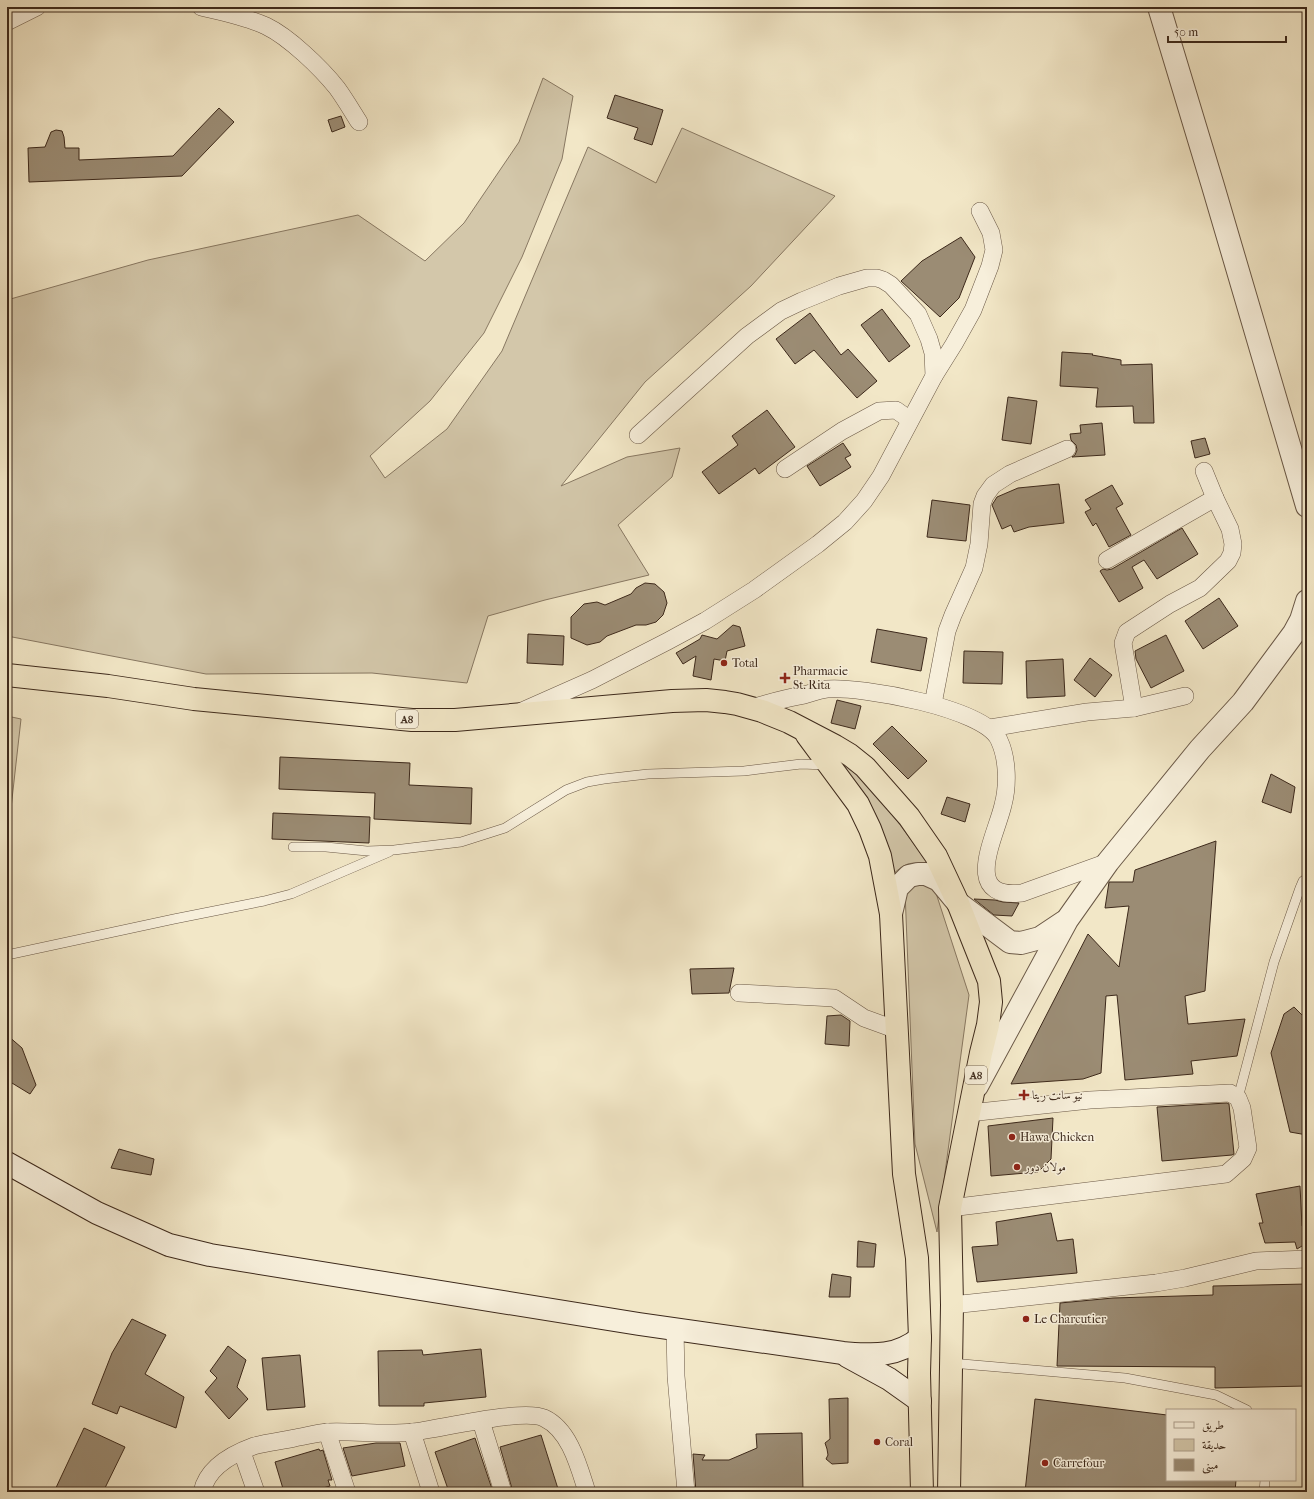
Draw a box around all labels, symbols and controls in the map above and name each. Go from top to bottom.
scale bar [1168,18,1286,44]
text: 50 m [1174,25,1198,39]
place label: Total [732,656,759,670]
marker: Total [719,658,729,668]
place label: Pharmacie St. Rita [793,664,848,692]
marker: Pharmacie St. Rita [780,673,790,683]
road number: A8 [396,710,418,728]
road number: A8 [965,1066,987,1084]
place label: نيو سانت ريتا [1032,1088,1083,1103]
marker: نيو سانت ريتا [1019,1090,1029,1100]
place label: Hawa Chicken [1020,1130,1094,1144]
marker: Hawa Chicken [1007,1132,1017,1142]
place label: مولان دور [1024,1160,1066,1175]
marker: مولان دور [1012,1162,1022,1172]
place label: Le Charcutier [1034,1312,1107,1326]
marker: Le Charcutier [1021,1314,1031,1324]
legend [1166,1409,1296,1481]
text: طريق [1202,1418,1224,1433]
place label: Coral [885,1435,914,1449]
marker: Coral [872,1437,882,1447]
text: حديقة [1202,1438,1226,1453]
place label: Carrefour [1053,1456,1105,1470]
marker: Carrefour [1040,1458,1050,1468]
text: مبنى [1202,1458,1218,1474]

